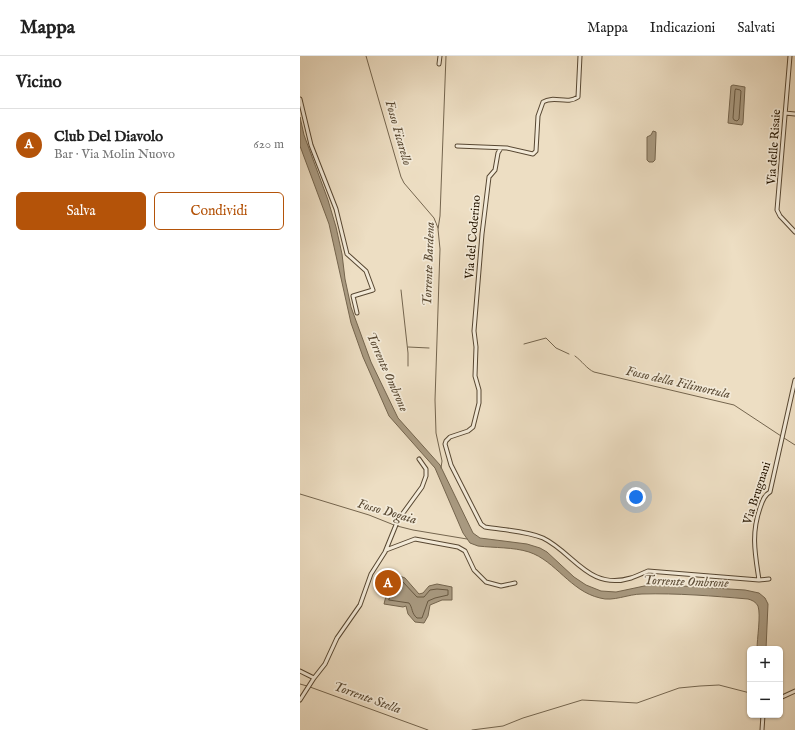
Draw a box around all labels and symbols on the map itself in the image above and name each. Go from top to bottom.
water label: Fosso Ficarello [381,99,415,168]
street label: Via delle Risaie [764,108,784,186]
street label: Via del Coderino [462,194,484,281]
water label: Torrente Bardena [419,221,439,307]
water label: Torrente Ombrone [362,330,412,415]
water label: Fosso della Filimortula [624,363,732,403]
street label: Via Brugnani [739,460,774,527]
your location [626,487,646,507]
water label: Fosso Dogaia [355,495,419,530]
pin: A [375,568,401,598]
water label: Torrente Ombrone [643,572,730,592]
water label: Torrente Stella [331,678,404,718]

